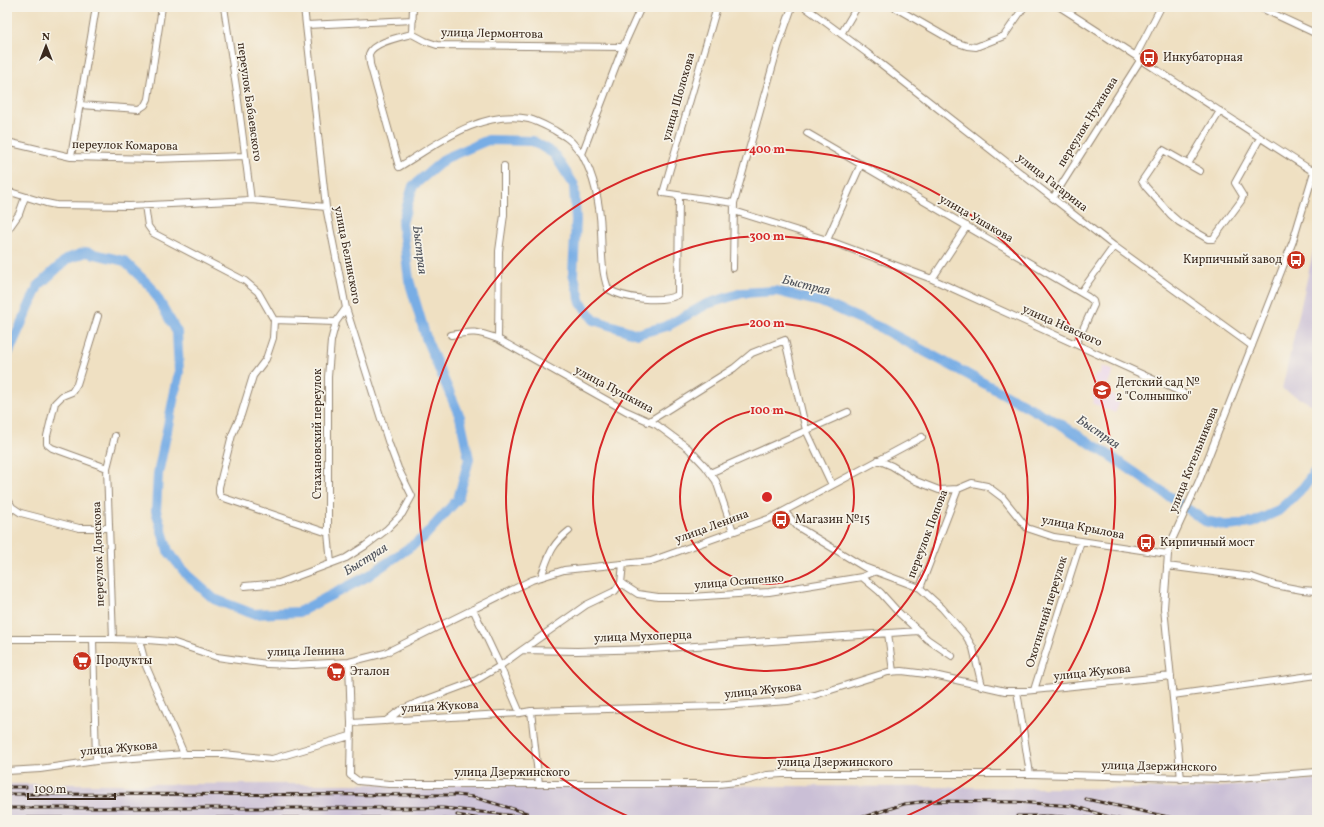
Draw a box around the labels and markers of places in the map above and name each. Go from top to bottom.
bus stop icon: Инкубаторная [1138,47,1160,69]
place label: Инкубаторная [1163,50,1243,66]
bus stop icon: Кирпичный завод [1285,249,1307,271]
place label: Кирпичный завод [1183,252,1282,268]
place label: Детский сад № 2 "Солнышко" [1116,375,1200,405]
school or university icon: Детский сад № 2 "Солнышко" [1091,379,1113,401]
centre of rings [760,490,774,504]
bus stop icon: Магазин №15 [770,509,792,531]
place label: Магазин №15 [795,512,870,528]
bus stop icon: Кирпичный мост [1135,532,1157,554]
place label: Кирпичный мост [1160,535,1255,551]
supermarket icon: Продукты [71,650,93,672]
place label: Продукты [96,653,153,669]
supermarket icon: Эталон [325,661,347,683]
place label: Эталон [350,664,390,680]

